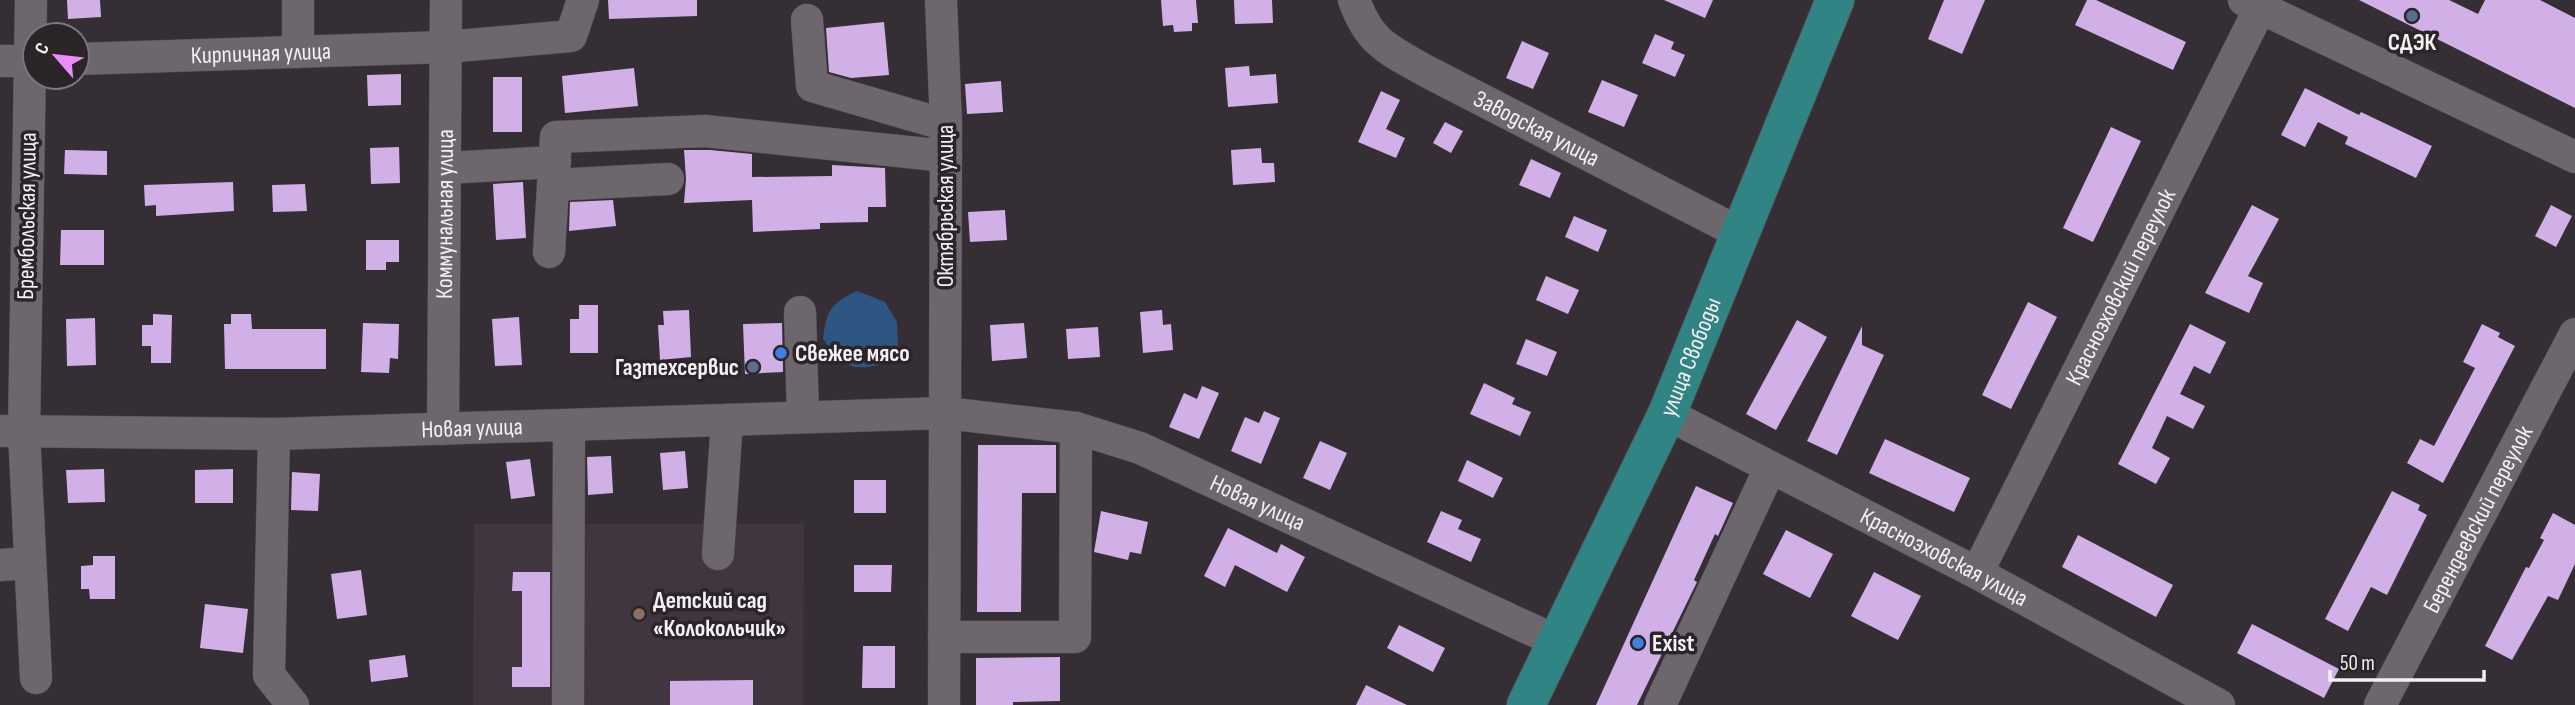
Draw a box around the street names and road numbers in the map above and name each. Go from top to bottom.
street label: Кирпичная улица [190,36,331,70]
street label: Заводская улица [1469,84,1604,173]
street label: Октябрьская улица [931,125,960,287]
street label: Коммунальная улица [429,129,460,299]
street label: Брембольская улица [11,132,43,300]
street label: Красноэховский переулок [2059,183,2182,390]
street label: улица Свободы [1653,293,1727,421]
street label: Новая улица [421,412,523,444]
street label: Берендеевский переулок [2417,420,2539,618]
street label: Новая улица [1206,468,1310,537]
street label: Красноэховская улица [1856,501,2033,613]

